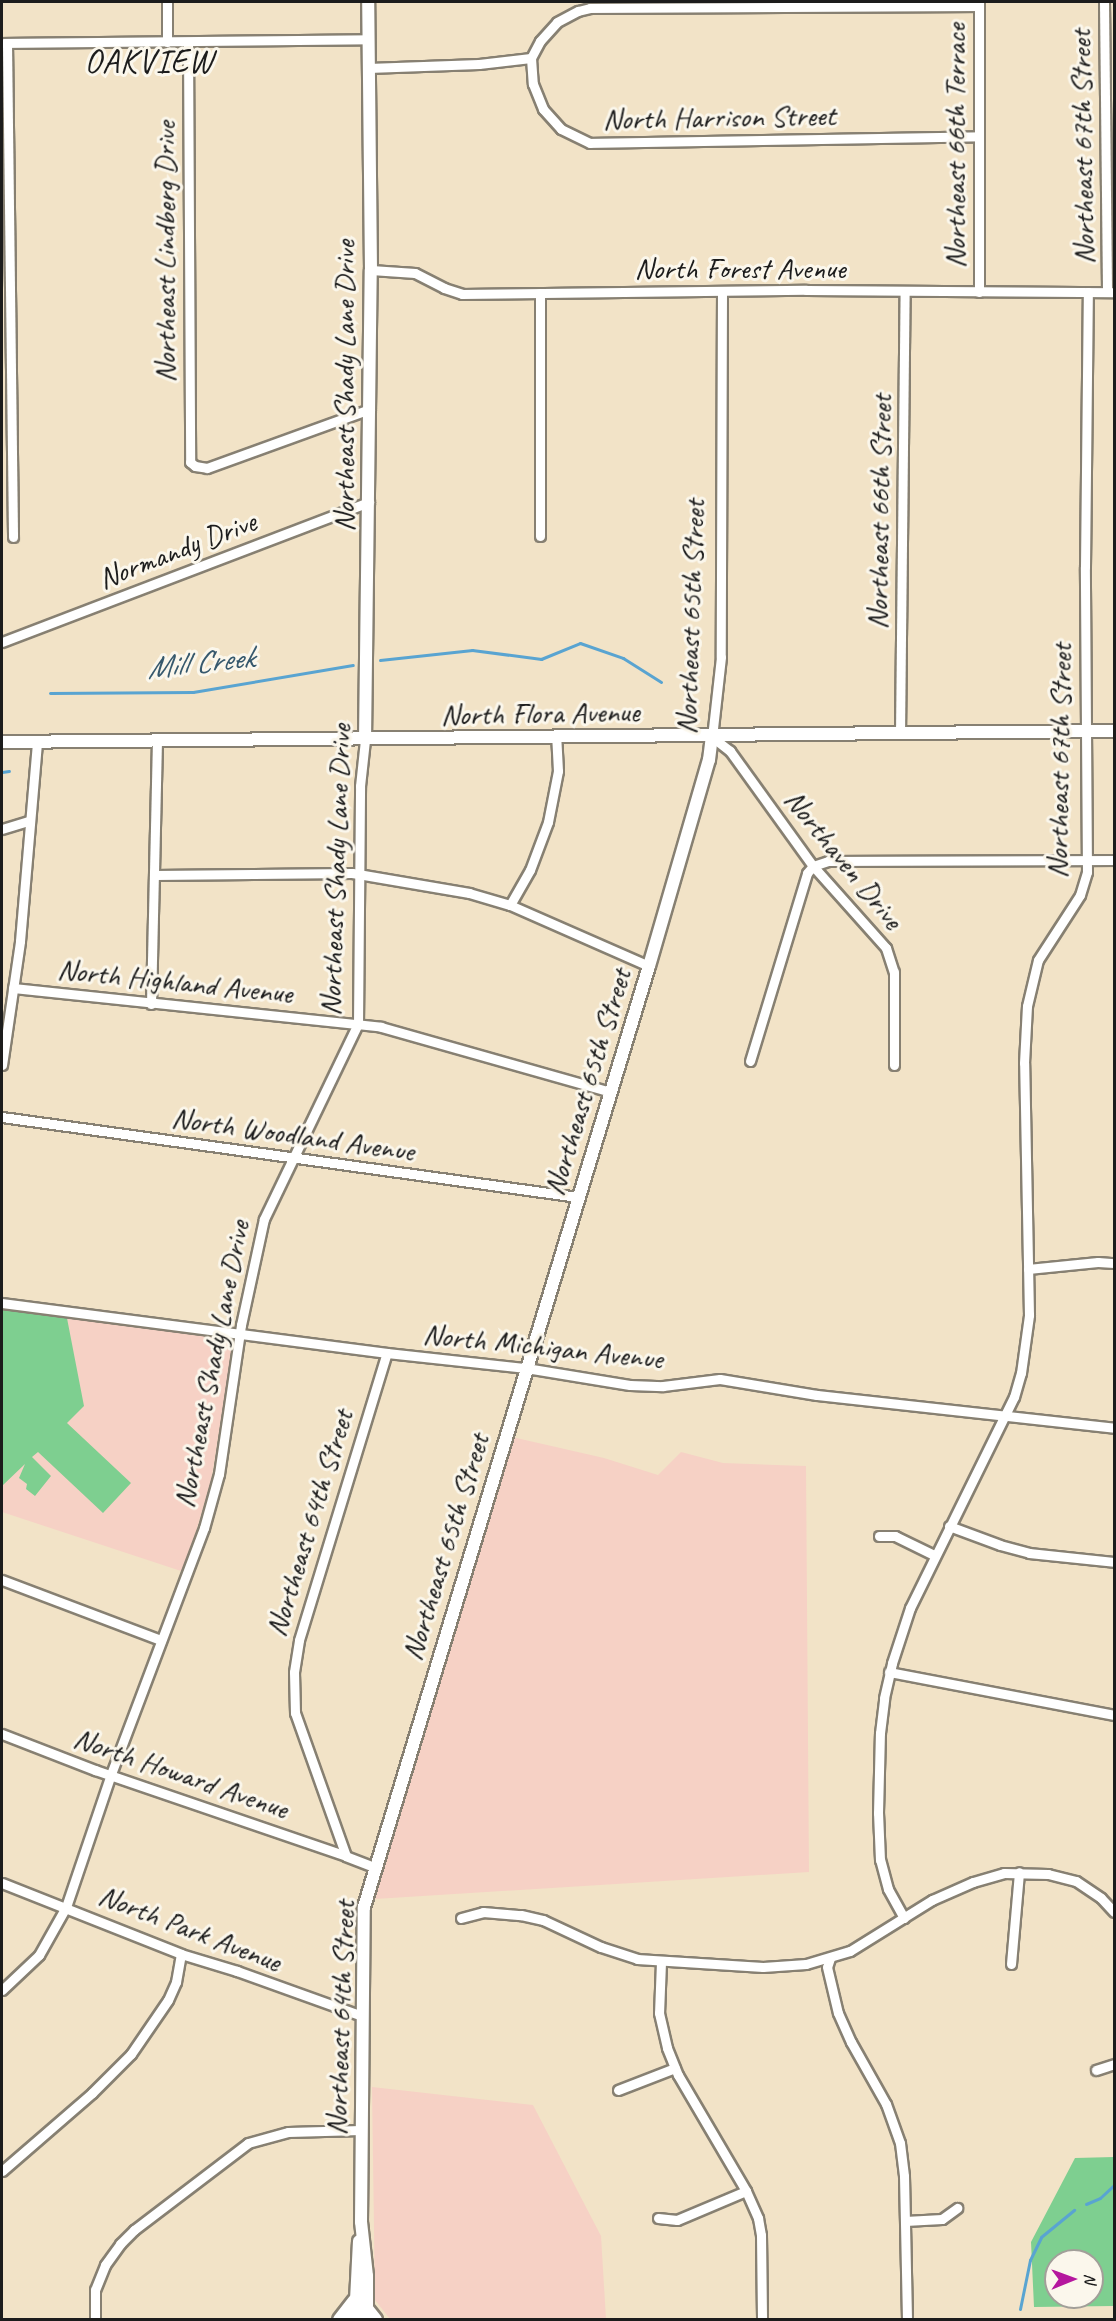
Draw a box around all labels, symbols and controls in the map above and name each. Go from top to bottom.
street label: Northeast 66th Terrace [937,23,973,269]
street label: Northeast 67th Street [1062,29,1102,265]
district label: OAKVIEW [85,42,213,82]
street label: North Harrison Street [602,97,836,137]
street label: Northeast Lindberg Drive [147,121,183,383]
street label: Northeast Shady Lane Drive [326,239,362,533]
street label: North Forest Avenue [635,250,845,286]
street label: Northeast 66th Street [859,394,899,630]
street label: Northeast 65th Street [668,499,712,735]
street label: Normandy Drive [93,503,261,597]
water label: Mill Creek [145,638,255,688]
street label: Northeast 67th Street [1039,643,1079,879]
street label: North Flora Avenue [440,693,640,733]
street label: Northeast Shady Lane Drive [312,722,358,1018]
street label: Northaven Drive [777,782,911,936]
street label: North Highland Avenue [56,951,294,1011]
street label: Northeast 65th Street [535,964,639,1200]
street label: North Woodland Avenue [170,1099,416,1169]
street label: Northeast Shady Lane Drive [165,1216,257,1512]
street label: North Michigan Avenue [422,1316,664,1376]
street label: Northeast 64th Street [257,1405,361,1641]
street label: Northeast 65th Street [393,1429,497,1665]
street label: North Howard Avenue [69,1720,293,1826]
street label: North Park Avenue [93,1876,287,1980]
street label: Northeast 64th Street [318,1900,362,2136]
north arrow [1044,2249,1104,2309]
text: N [1080,2274,1100,2284]

